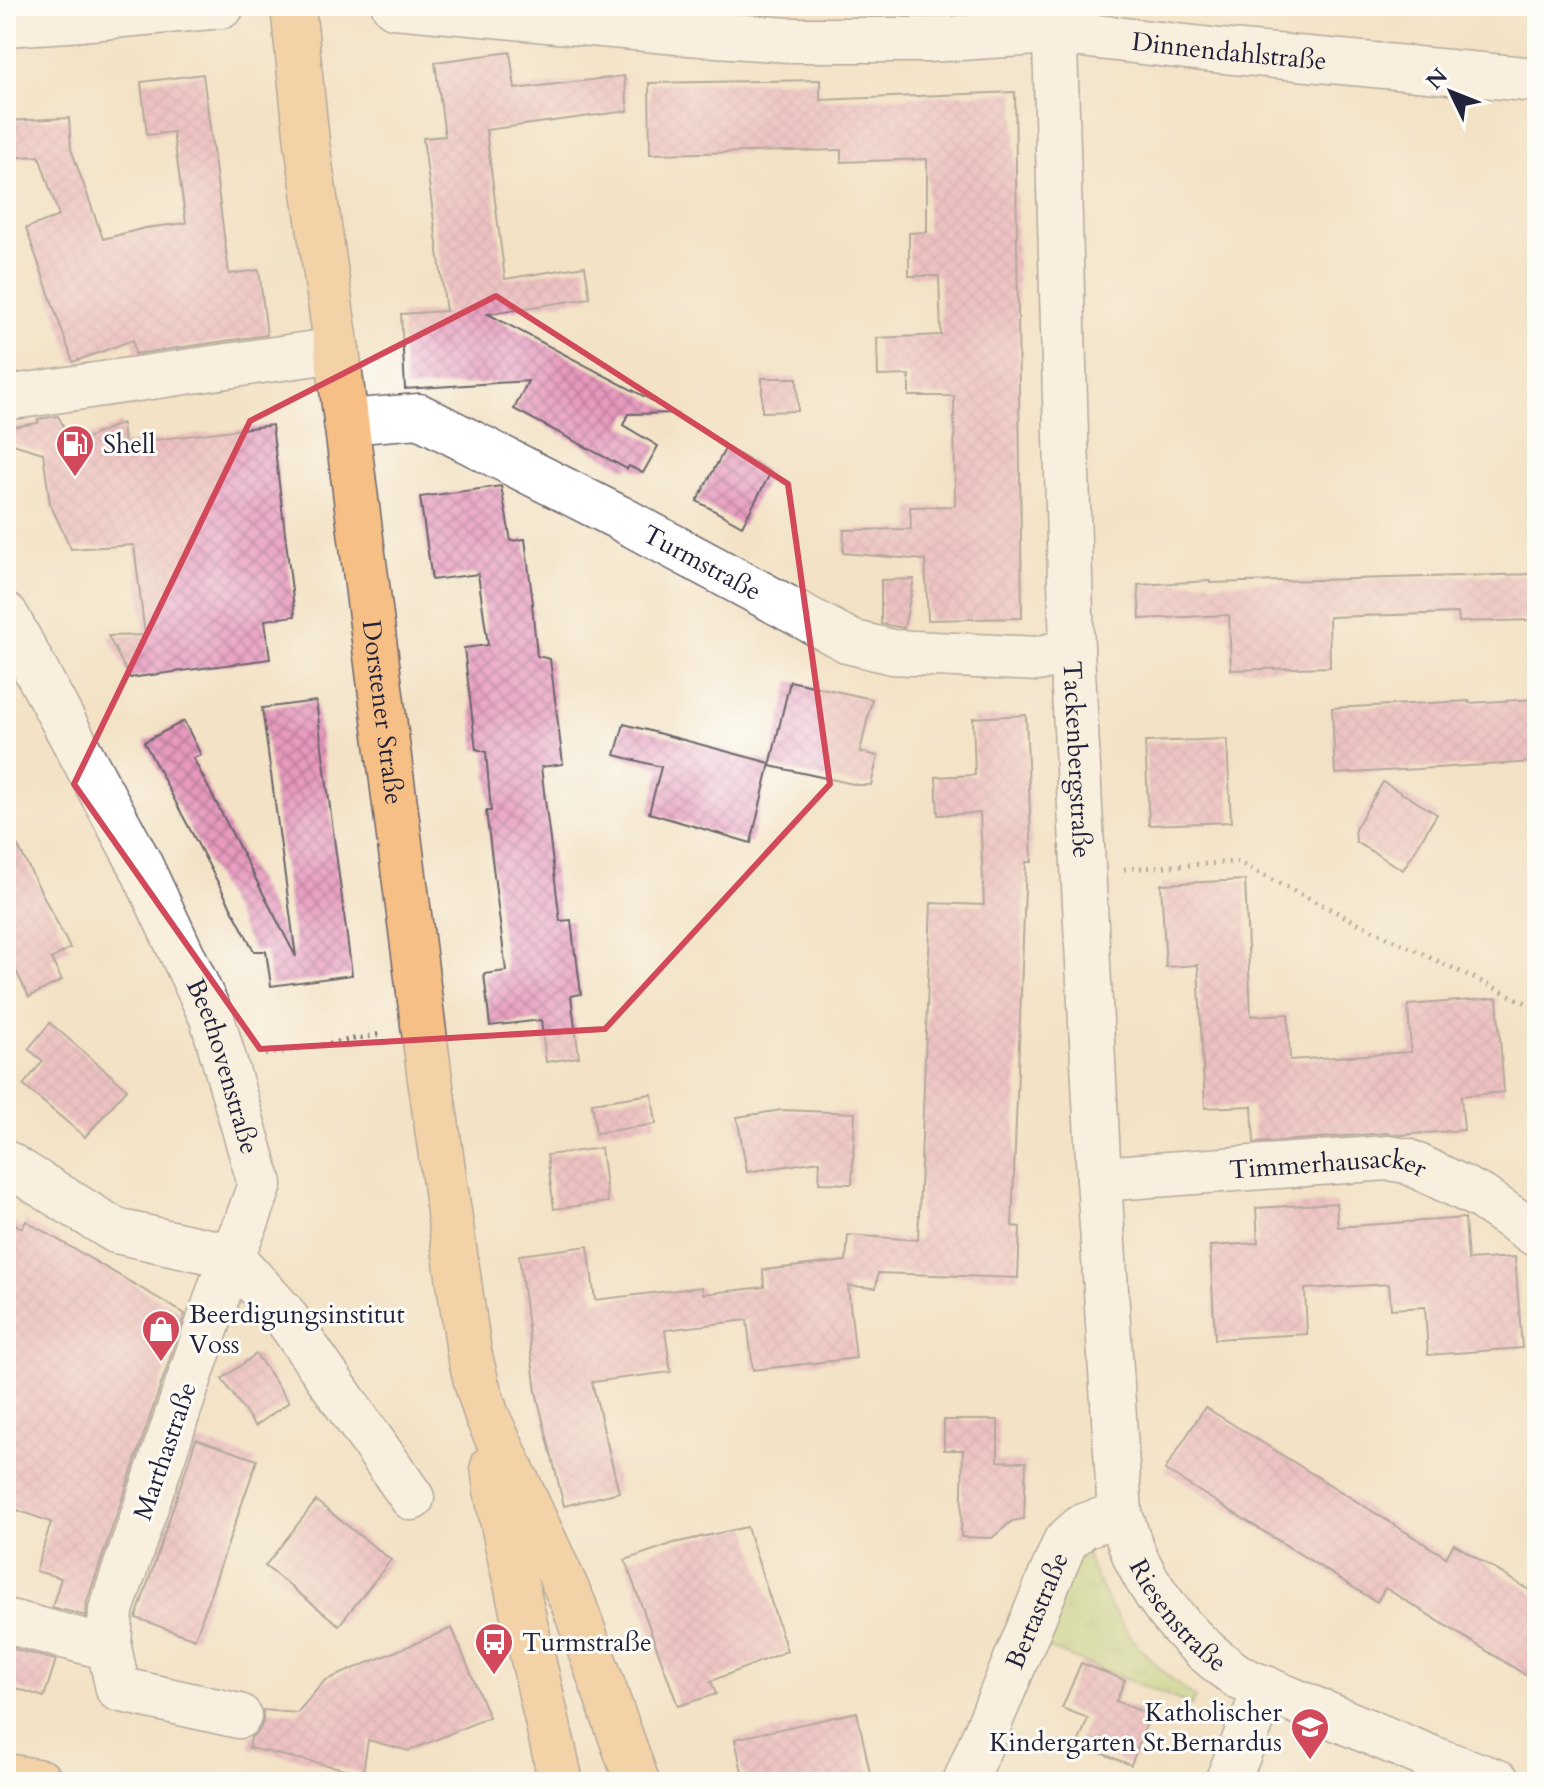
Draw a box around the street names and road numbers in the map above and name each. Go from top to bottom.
street label: Dinnendahlstraße [1130,23,1328,78]
street label: Turmstraße [637,516,768,608]
street label: Dorstener Straße [354,618,412,807]
street label: Tackenbergstraße [1055,660,1100,859]
street label: Beethovenstraße [178,972,268,1158]
street label: Timmerhausacker [1228,1140,1433,1187]
street label: Marthastraße [125,1377,205,1525]
street label: Bertastraße [997,1547,1076,1674]
street label: Riesenstraße [1121,1553,1234,1680]

